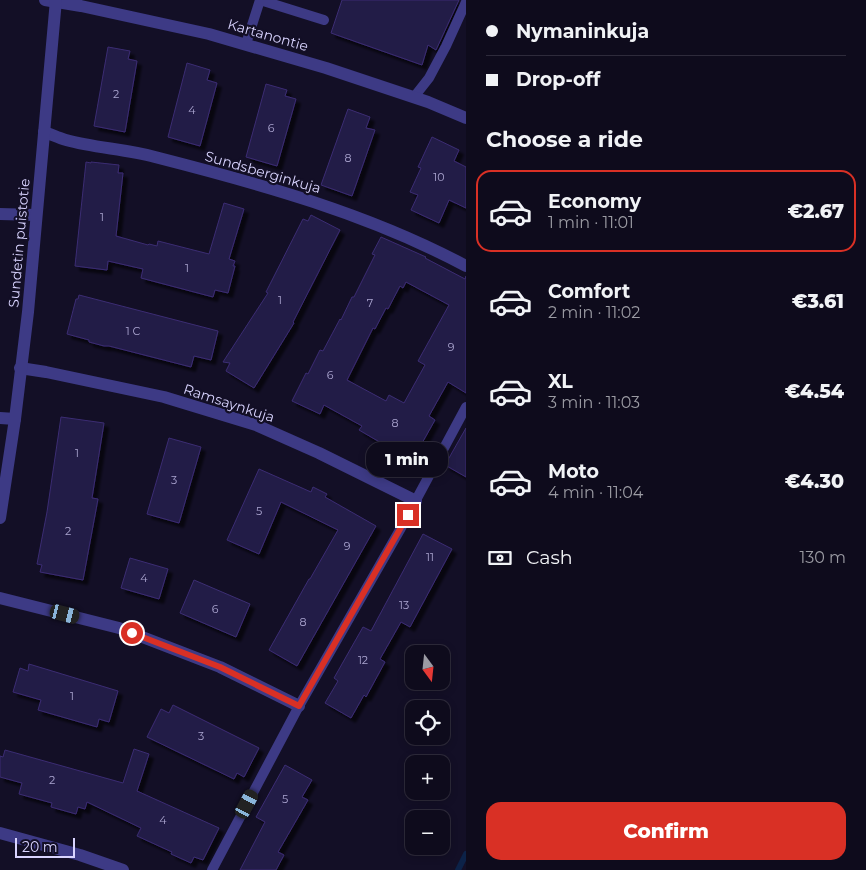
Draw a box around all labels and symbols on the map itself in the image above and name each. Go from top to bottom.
street label: Kartanontie [226,15,310,55]
house number: 2 [113,87,119,101]
house number: 4 [188,103,196,117]
house number: 6 [268,121,275,135]
street label: Sundsberginkuja [203,147,323,197]
house number: 8 [344,151,352,165]
house number: 10 [433,170,445,184]
street label: Sundetin puistotie [4,178,34,308]
house number: 1 [100,210,104,224]
house number: 1 [185,261,189,275]
house number: 1 [278,293,282,307]
house number: 7 [367,296,373,310]
house number: 1 C [126,324,141,338]
house number: 9 [448,340,455,354]
house number: 6 [327,368,334,382]
street label: Ramsaynkuja [181,380,277,426]
house number: 8 [391,416,399,430]
callout: 1 min [367,442,449,478]
house number: 1 [75,446,79,460]
house number: 3 [171,473,177,487]
house number: 5 [256,504,262,518]
route end [397,504,419,526]
house number: 2 [65,524,71,538]
house number: 9 [344,539,351,553]
house number: 11 [426,550,434,564]
house number: 4 [140,571,148,585]
house number: 13 [399,598,409,612]
house number: 6 [212,602,219,616]
car [48,603,81,625]
house number: 8 [299,615,307,629]
route start [121,622,143,644]
north arrow [405,645,450,690]
house number: 12 [358,653,368,667]
house number: 1 [70,689,74,703]
house number: 3 [198,729,204,743]
house number: 2 [49,773,55,787]
car [233,787,260,821]
house number: 5 [282,792,288,806]
house number: 4 [159,813,167,827]
scale bar [15,835,75,858]

